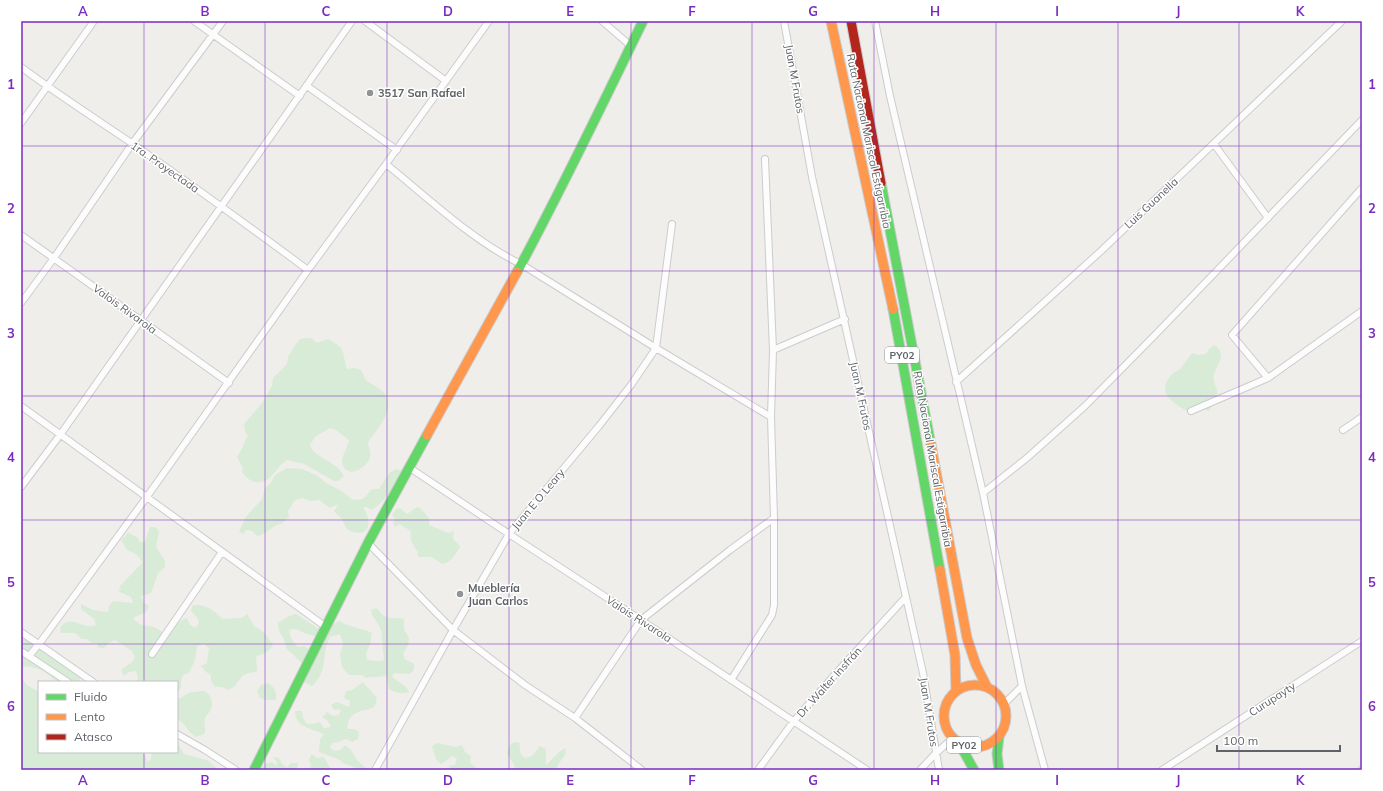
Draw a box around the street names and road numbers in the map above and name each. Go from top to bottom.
street label: Juan M Frutos [782,43,808,115]
street label: Ruta Nacional Mariscal Estigarribia [844,52,894,230]
street label: 1ra. Proyectada [128,138,202,196]
street label: Luis Guanella [1121,175,1181,231]
street label: Valois Rivarola [90,281,160,337]
road number: PY02 [885,347,919,363]
street label: Juan M Frutos [847,360,875,432]
street label: Ruta Nacional Mariscal Estigarribia [911,370,955,548]
street label: Juan E O Leary [508,466,568,532]
street label: Valois Rivarola [604,593,674,645]
street label: Dr. Walter Insfrán [794,644,864,720]
street label: Juan M Frutos [917,676,941,748]
street label: Curupayty [1246,679,1298,719]
road number: PY02 [947,737,981,753]

